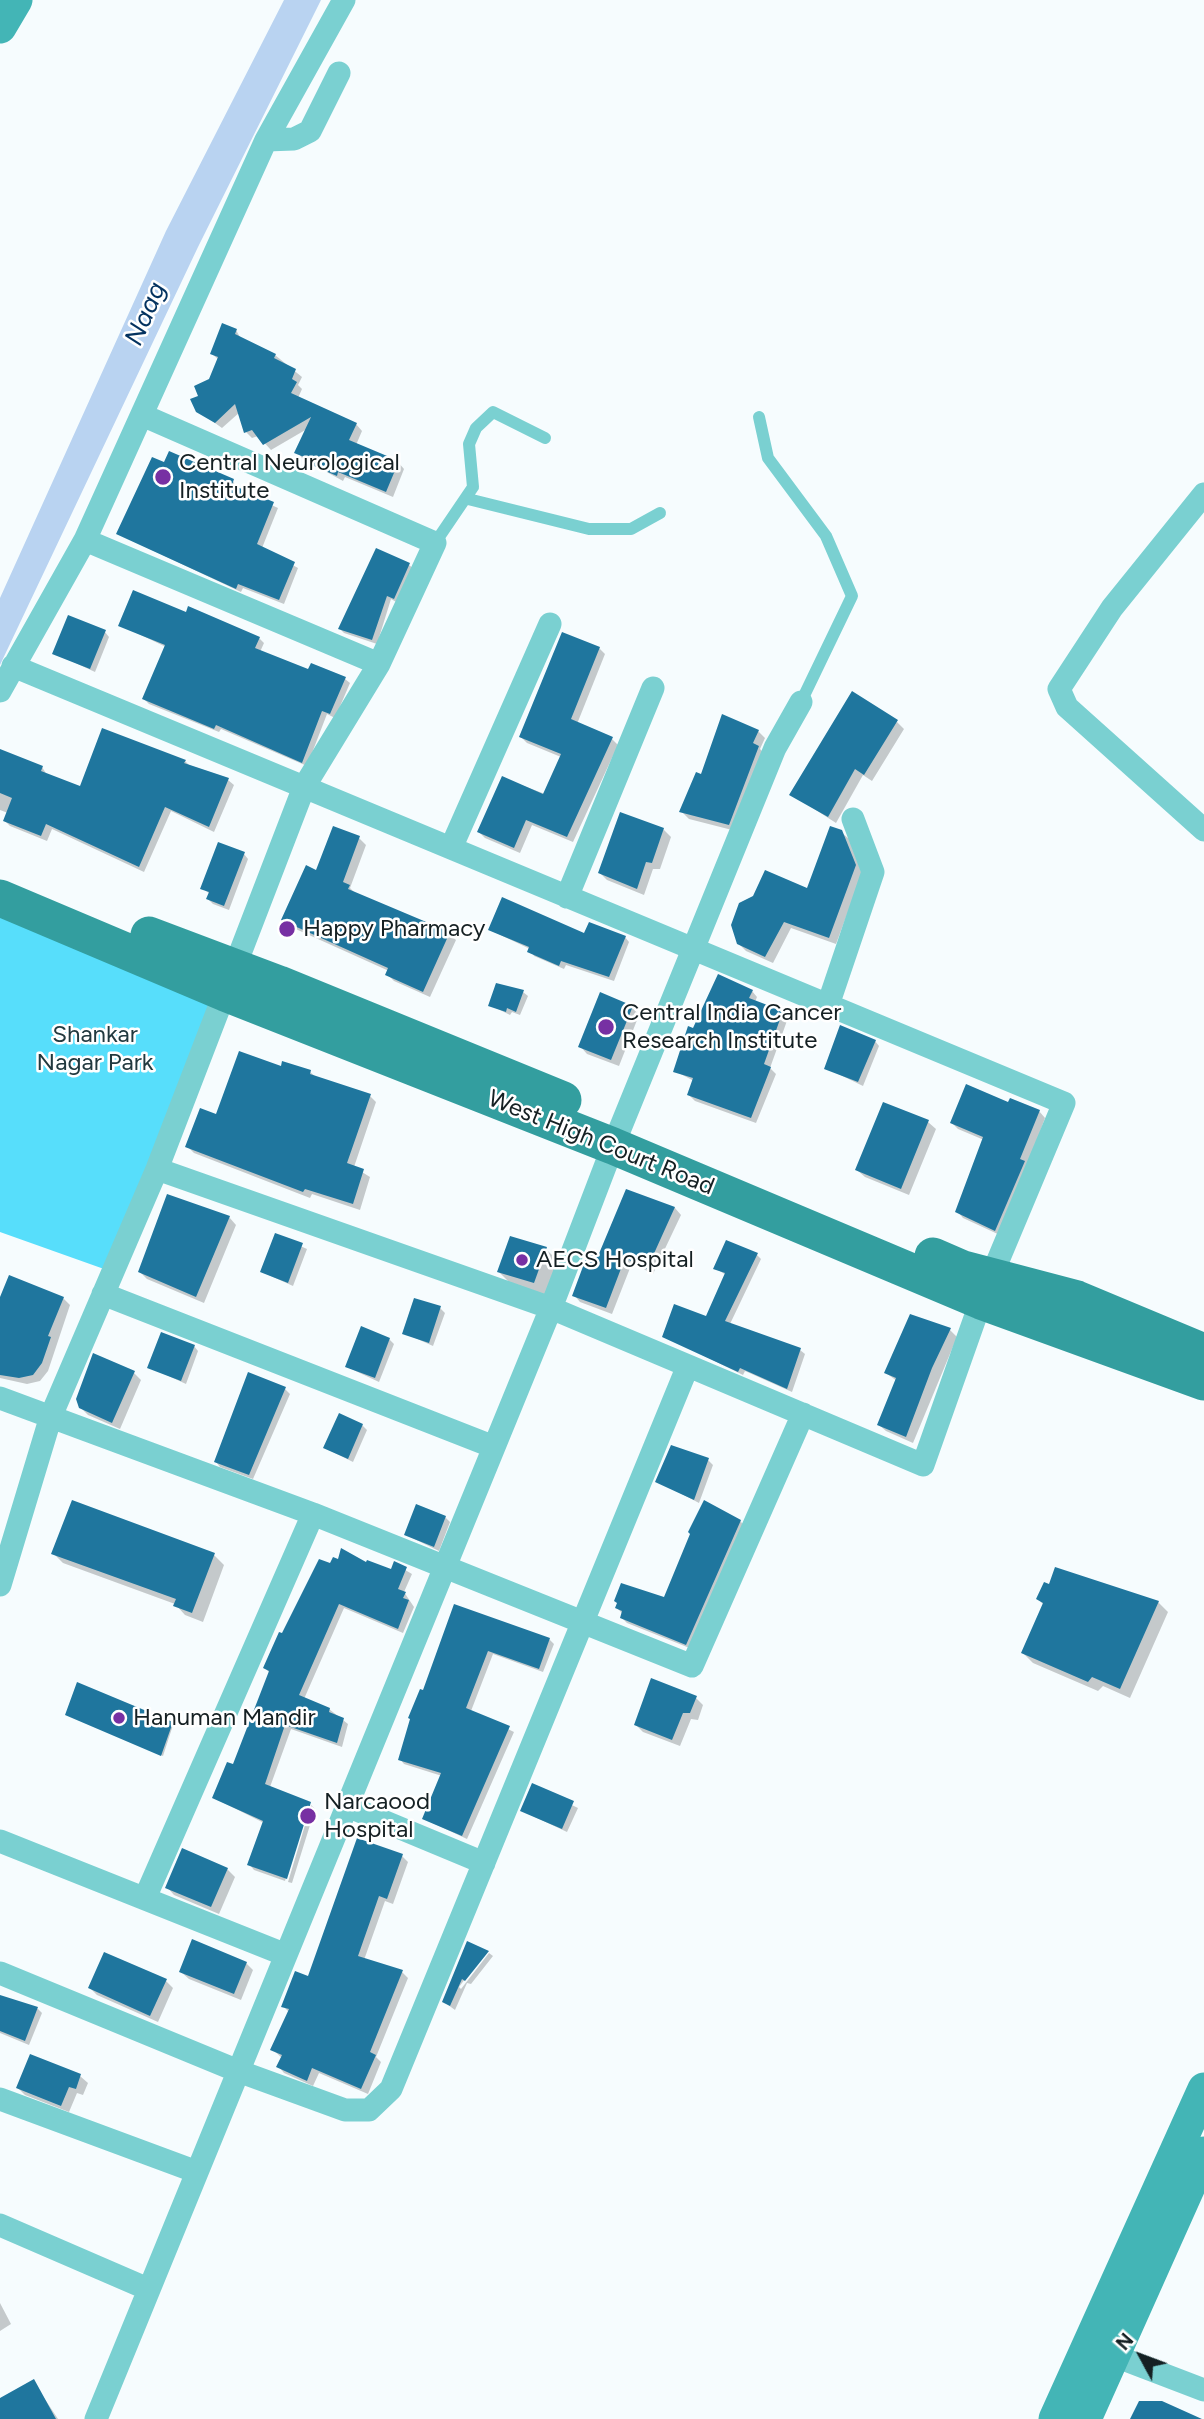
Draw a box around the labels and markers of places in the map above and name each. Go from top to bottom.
place label: Central Neurological Institute [179,449,400,505]
marker: Central Neurological Institute [153,467,173,487]
place label: Happy Pharmacy [303,915,485,943]
marker: Happy Pharmacy [277,919,297,939]
place label: Central India Cancer Research Institute [622,999,841,1055]
marker: Central India Cancer Research Institute [596,1017,616,1037]
place label: AECS Hospital [536,1246,694,1274]
marker: AECS Hospital [514,1252,530,1268]
place label: Hanuman Mandir [133,1704,316,1732]
marker: Hanuman Mandir [111,1710,127,1726]
place label: Narcaood Hospital [324,1788,430,1844]
marker: Narcaood Hospital [298,1806,318,1826]

